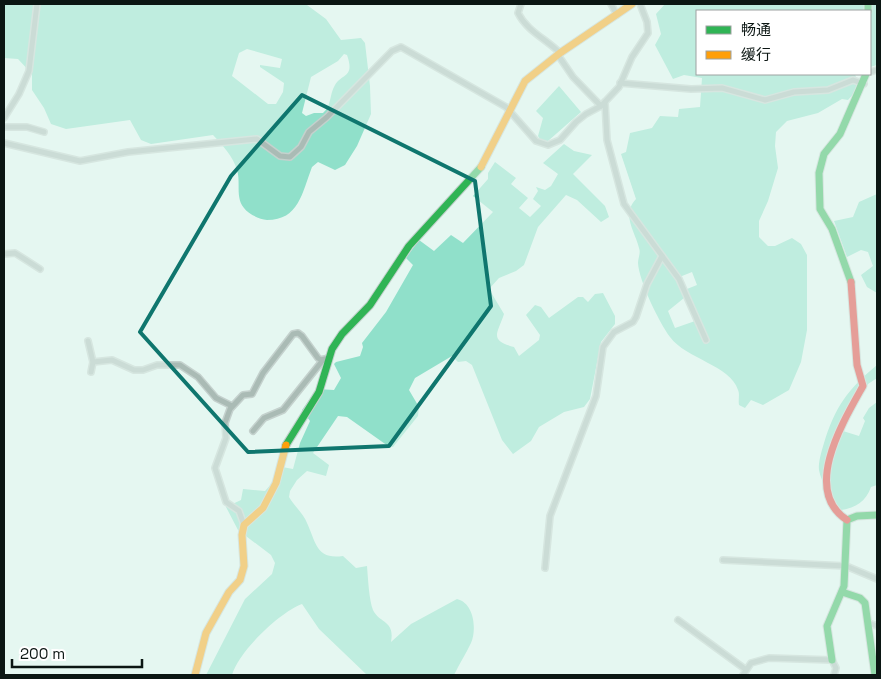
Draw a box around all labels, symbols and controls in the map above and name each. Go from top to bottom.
legend [696,10,871,75]
text: 畅通 [741,20,771,39]
text: 缓行 [741,45,771,64]
scale bar [12,636,142,668]
text: 200 m [20,644,65,663]

